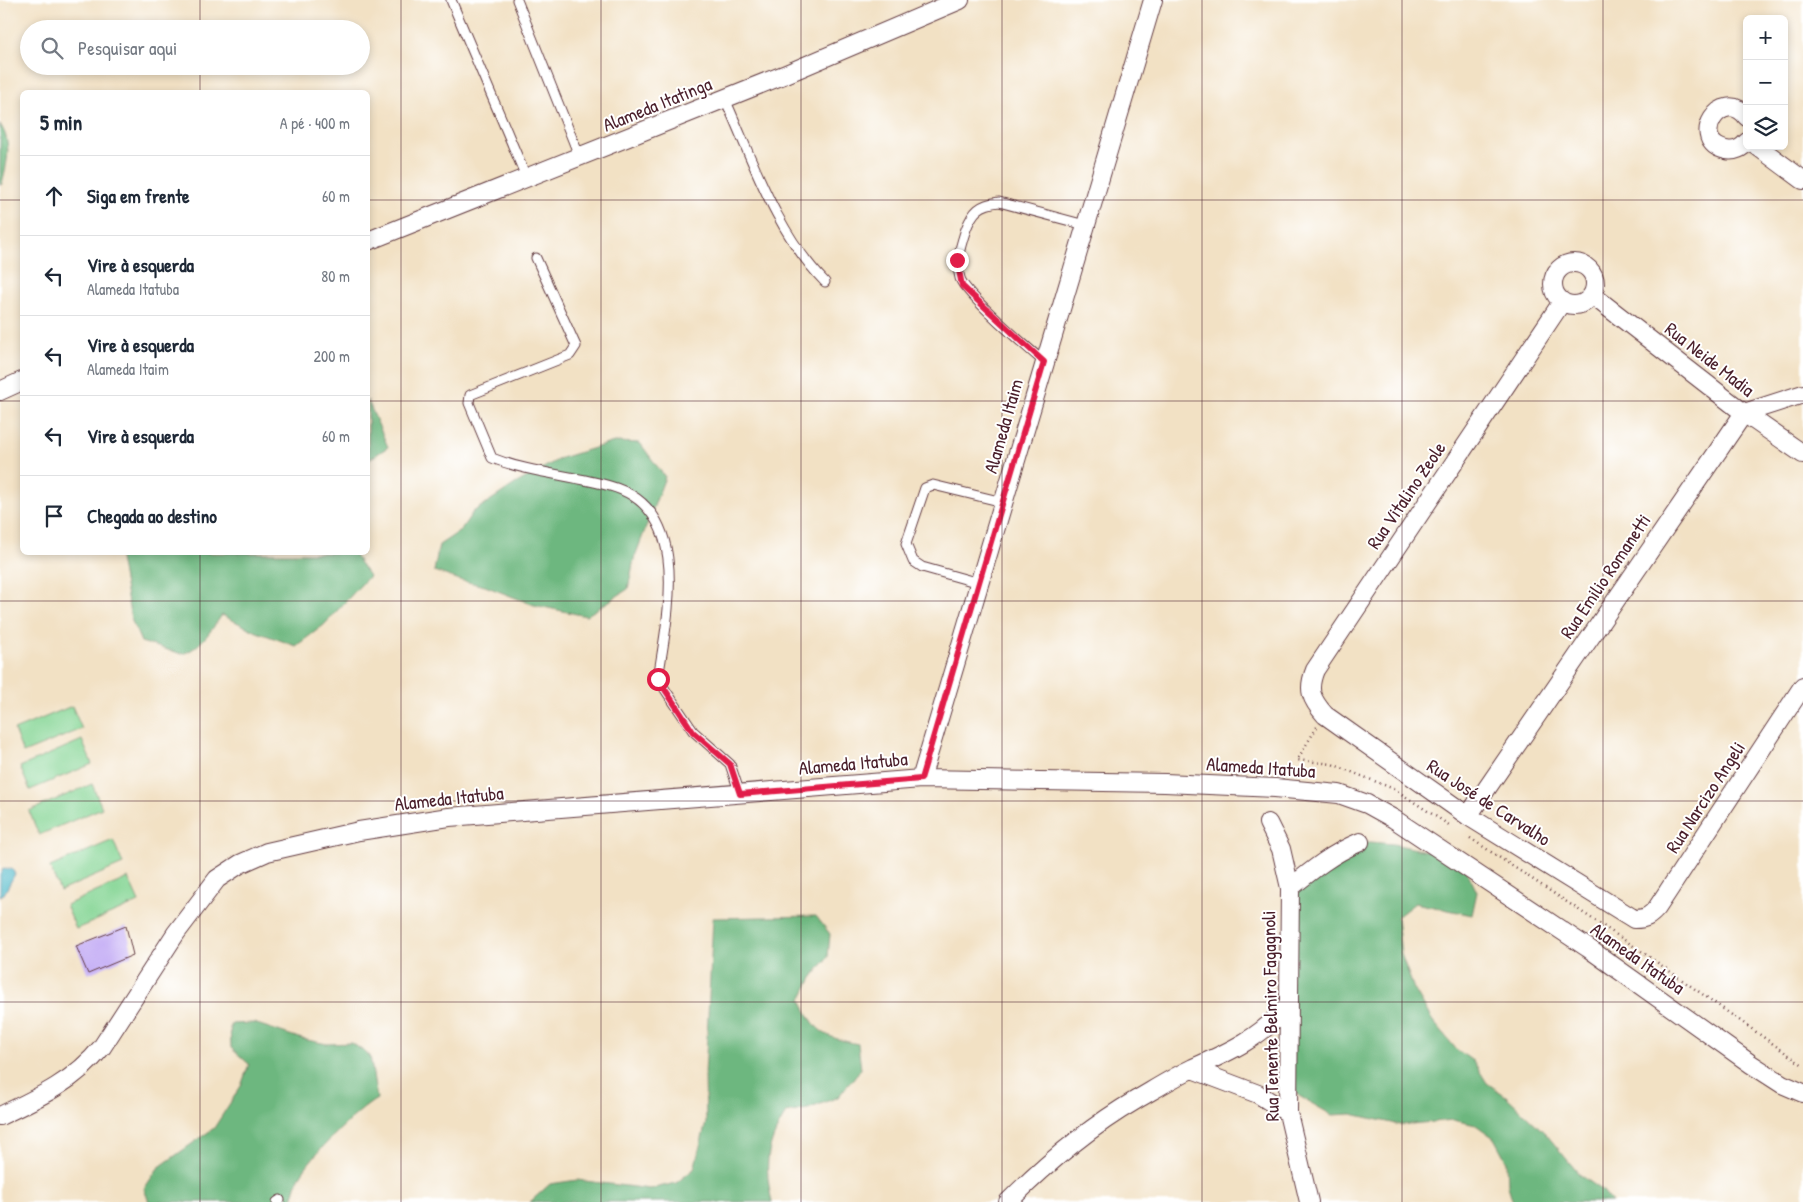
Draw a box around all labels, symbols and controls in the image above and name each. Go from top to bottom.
map controls [1743,15,1788,150]
button: + [1743,15,1788,60]
search box [20,20,370,75]
icon: search [38,34,66,62]
text: Pesquisar aqui [78,35,177,61]
button: − [1743,60,1788,105]
street label: Alameda Itatinga [599,70,716,138]
button: layers [1743,105,1788,150]
text: 5 min [40,108,82,137]
text: A pé · 400 m [280,112,350,134]
icon: ahead [40,182,68,210]
text: Siga em frente [87,183,190,209]
text: 60 m [322,185,350,207]
route end [946,249,969,272]
text: Vire à esquerda [87,252,194,278]
icon: left [40,262,68,290]
text: 80 m [321,265,350,287]
text: Alameda Itatuba [87,278,179,300]
street label: Rua Neide Madia [1660,316,1761,403]
text: Vire à esquerda [87,332,194,358]
icon: left [40,342,68,370]
text: 200 m [314,345,350,367]
text: Alameda Itaim [87,358,169,380]
street label: Alameda Itaim [977,376,1029,476]
icon: left [40,422,68,450]
text: Vire à esquerda [87,423,194,449]
text: 60 m [322,425,350,447]
street label: Rua Vitalino Zeole [1360,436,1452,554]
icon: arrive [40,502,68,530]
text: Chegada ao destino [87,503,217,529]
street label: Rua Emilio Romanetti [1554,509,1656,643]
route start [647,668,670,691]
street label: Rua Narcizo Angeli [1659,736,1751,858]
street label: Alameda Itatuba [797,745,909,781]
street label: Alameda Itatuba [1206,750,1317,784]
street label: Rua José de Carvalho [1422,752,1556,852]
street label: Alameda Itatuba [393,779,505,817]
street label: Rua Tenente Belmiro Fagagnoli [1255,910,1285,1122]
street label: Alameda Itatuba [1586,916,1691,1000]

